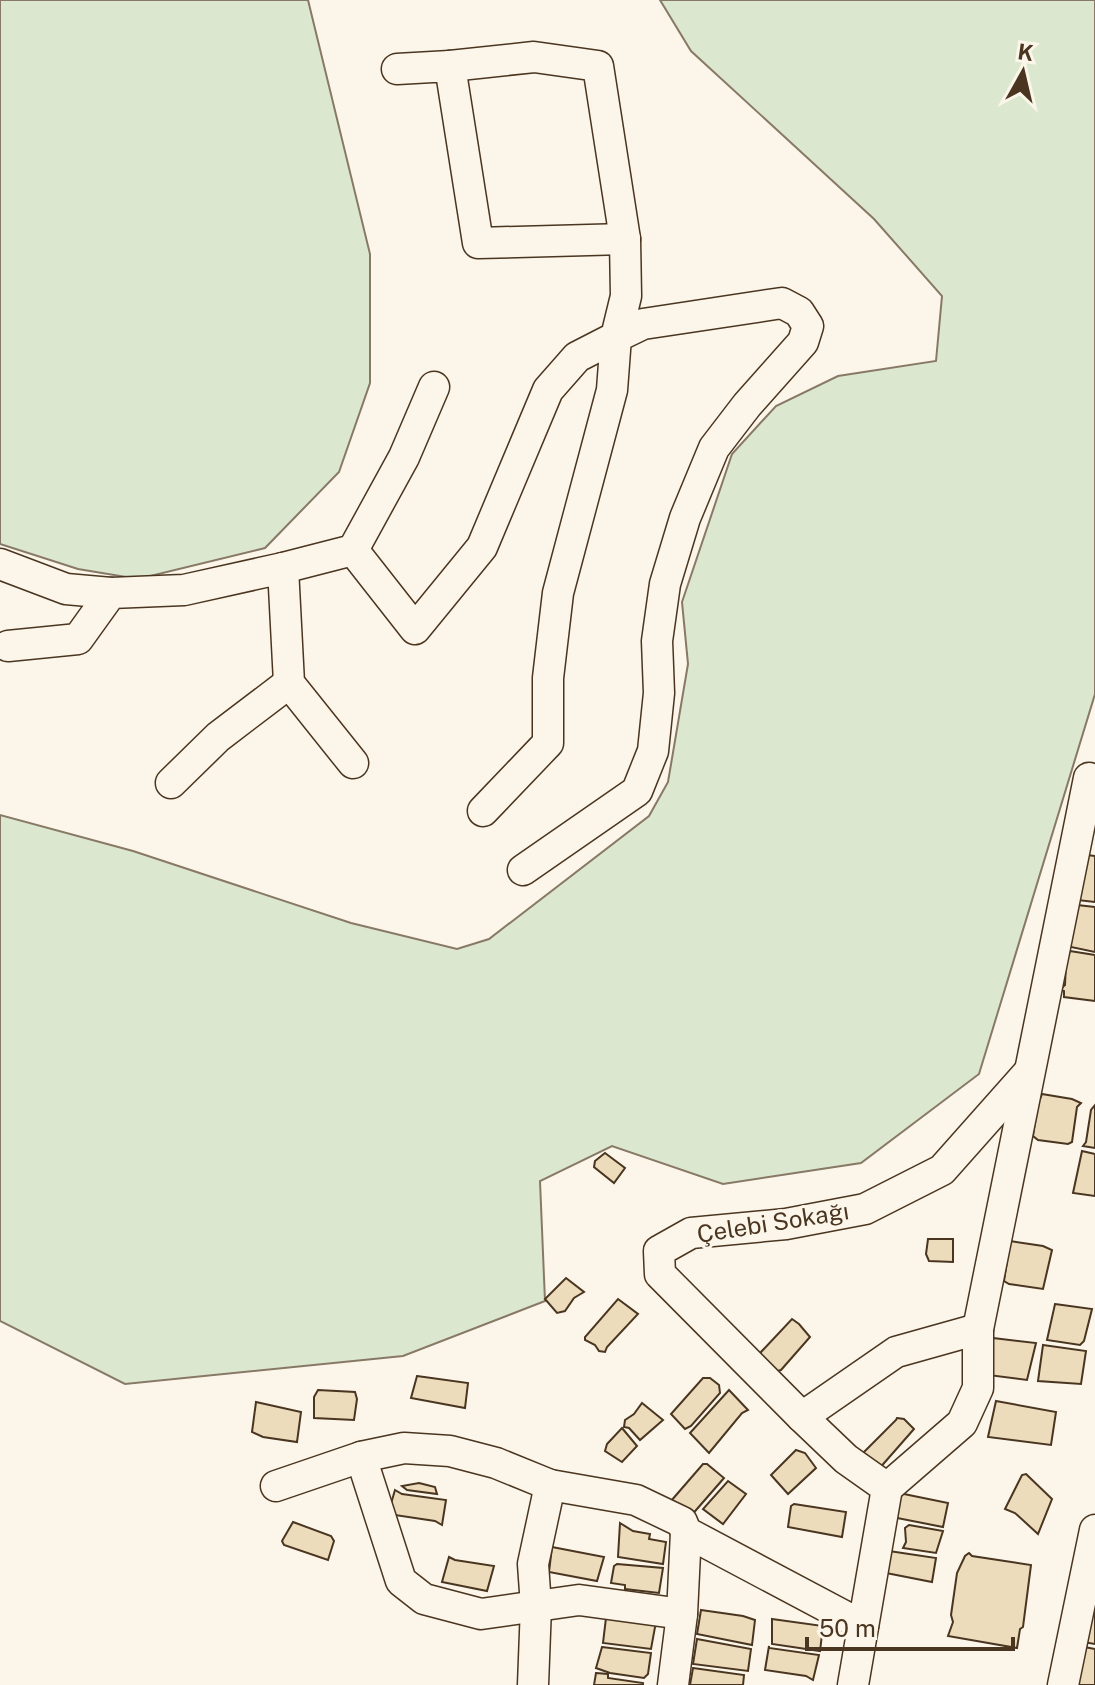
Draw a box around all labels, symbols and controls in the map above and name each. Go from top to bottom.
north arrow [983,32,1063,112]
text: K [1016,38,1036,66]
street label: Çelebi Sokağı [695,1196,851,1248]
scale bar [807,1601,1013,1651]
text: 50 m [819,1614,876,1642]

